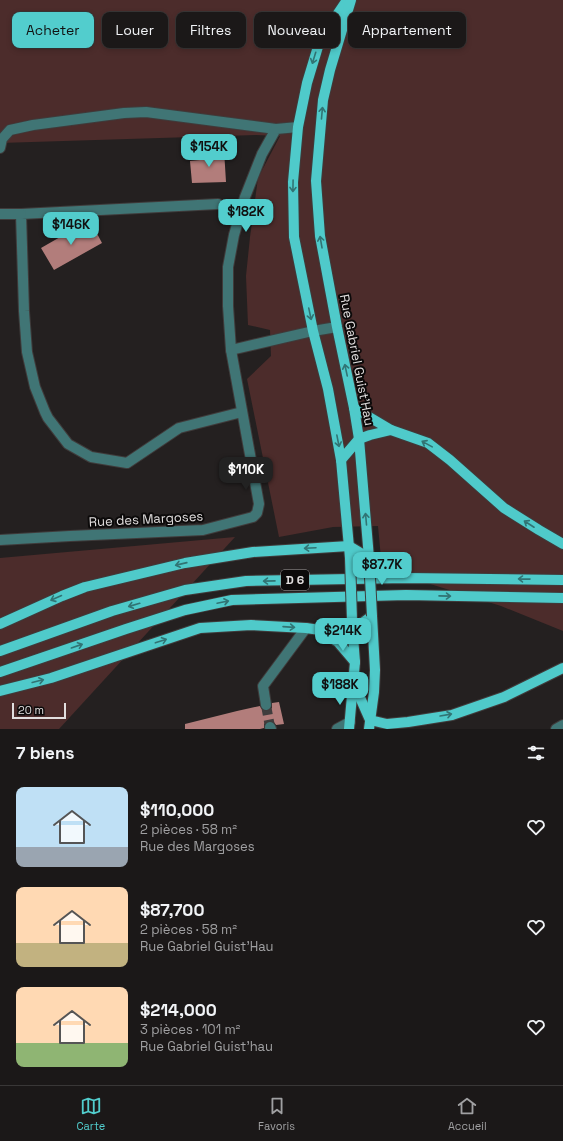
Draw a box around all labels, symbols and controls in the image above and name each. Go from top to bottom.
chip: Acheter [12,12,94,48]
chip: Louer [102,12,168,48]
chip: Filtres [176,12,246,48]
chip: Nouveau [254,12,340,48]
chip: Appartement [348,12,466,48]
one-way arrow [310,52,318,64]
one-way arrow [318,106,325,119]
pin: $154K [181,134,237,168]
text: $154K [190,138,228,155]
one-way arrow [289,179,297,192]
pin: $182K [218,199,274,233]
text: $182K [227,203,265,220]
pin: $146K [43,212,99,246]
text: $146K [52,216,90,233]
one-way arrow [317,236,325,249]
street label: Rue Gabriel Guist'Hau [336,293,378,427]
one-way arrow [306,307,314,320]
one-way arrow [342,363,350,376]
one-way arrow [334,434,342,447]
one-way arrow [421,439,433,447]
pin: $110K [218,457,274,491]
text: $110K [228,461,264,478]
street label: Rue des Margoses [88,508,204,530]
one-way arrow [362,513,370,526]
one-way arrow [524,520,535,528]
one-way arrow [304,544,317,552]
pin: $87.7K [349,552,415,586]
text: $87.7K [362,556,402,573]
one-way arrow [175,561,188,568]
road number: D 6 [281,570,309,590]
one-way arrow [518,576,531,583]
one-way arrow [263,577,276,584]
one-way arrow [438,592,451,600]
one-way arrow [50,595,62,603]
one-way arrow [216,598,229,606]
one-way arrow [128,601,141,609]
pin: $214K [315,618,371,652]
text: $214K [324,622,362,639]
one-way arrow [282,624,295,631]
one-way arrow [155,636,167,644]
one-way arrow [70,641,82,649]
pin: $188K [312,672,368,706]
text: $188K [321,676,359,693]
one-way arrow [31,677,44,685]
scale bar [12,701,66,720]
text: 20 m [18,703,44,717]
one-way arrow [440,711,453,719]
text: 7 biens [16,742,74,764]
icon: filters [525,742,547,764]
text: $110,000 [140,799,214,821]
icon: home [48,803,96,851]
icon: heart [525,816,547,838]
text: 2 pièces · 58 m² [140,821,237,838]
text: Rue des Margoses [140,838,255,855]
text: $87,700 [140,899,204,921]
icon: home [48,903,96,951]
icon: heart [525,916,547,938]
text: 2 pièces · 58 m² [140,921,237,938]
text: Rue Gabriel Guist'Hau [140,938,273,955]
text: $214,000 [140,999,217,1021]
icon: home [48,1003,96,1051]
icon: heart [525,1016,547,1038]
text: 3 pièces · 101 m² [140,1021,240,1038]
text: Rue Gabriel Guist'hau [140,1038,273,1055]
tab: Carte [76,1095,105,1133]
tab: Favoris [258,1095,295,1133]
tab: Accueil [448,1095,487,1133]

